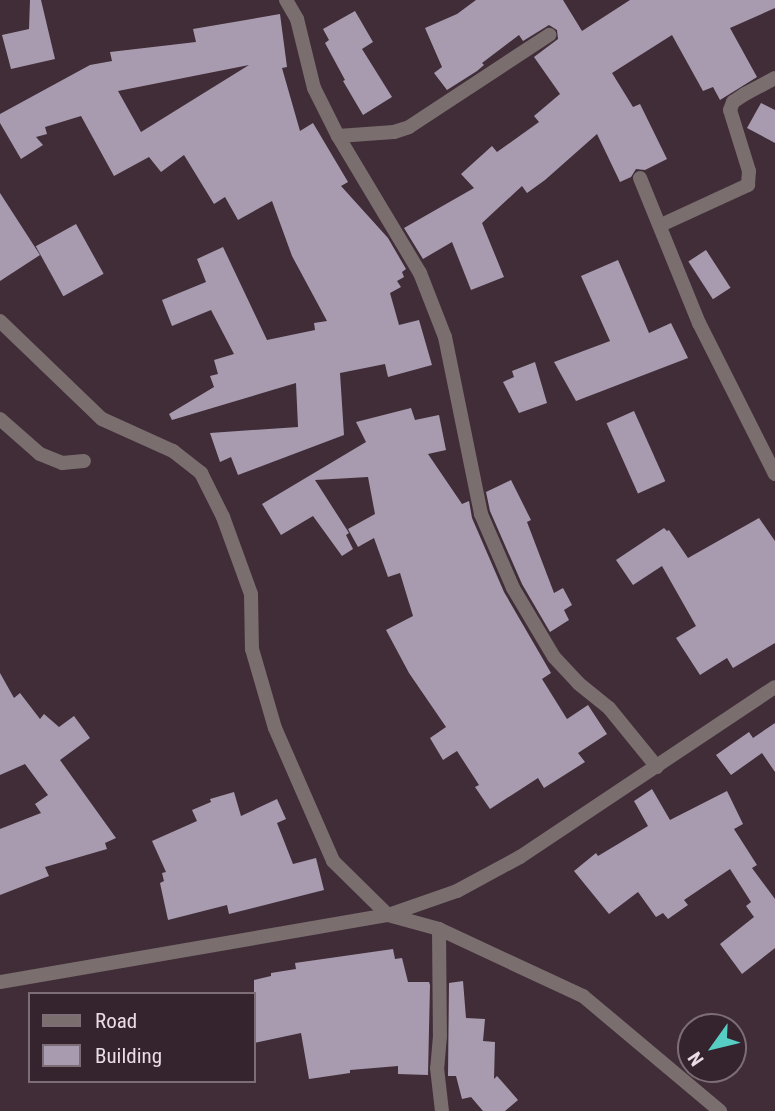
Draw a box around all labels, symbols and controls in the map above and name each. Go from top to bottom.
legend [28,992,256,1083]
text: Road [95,1009,137,1033]
north arrow [677,1013,747,1083]
text: Building [95,1044,162,1068]
text: N [683,1048,709,1070]

